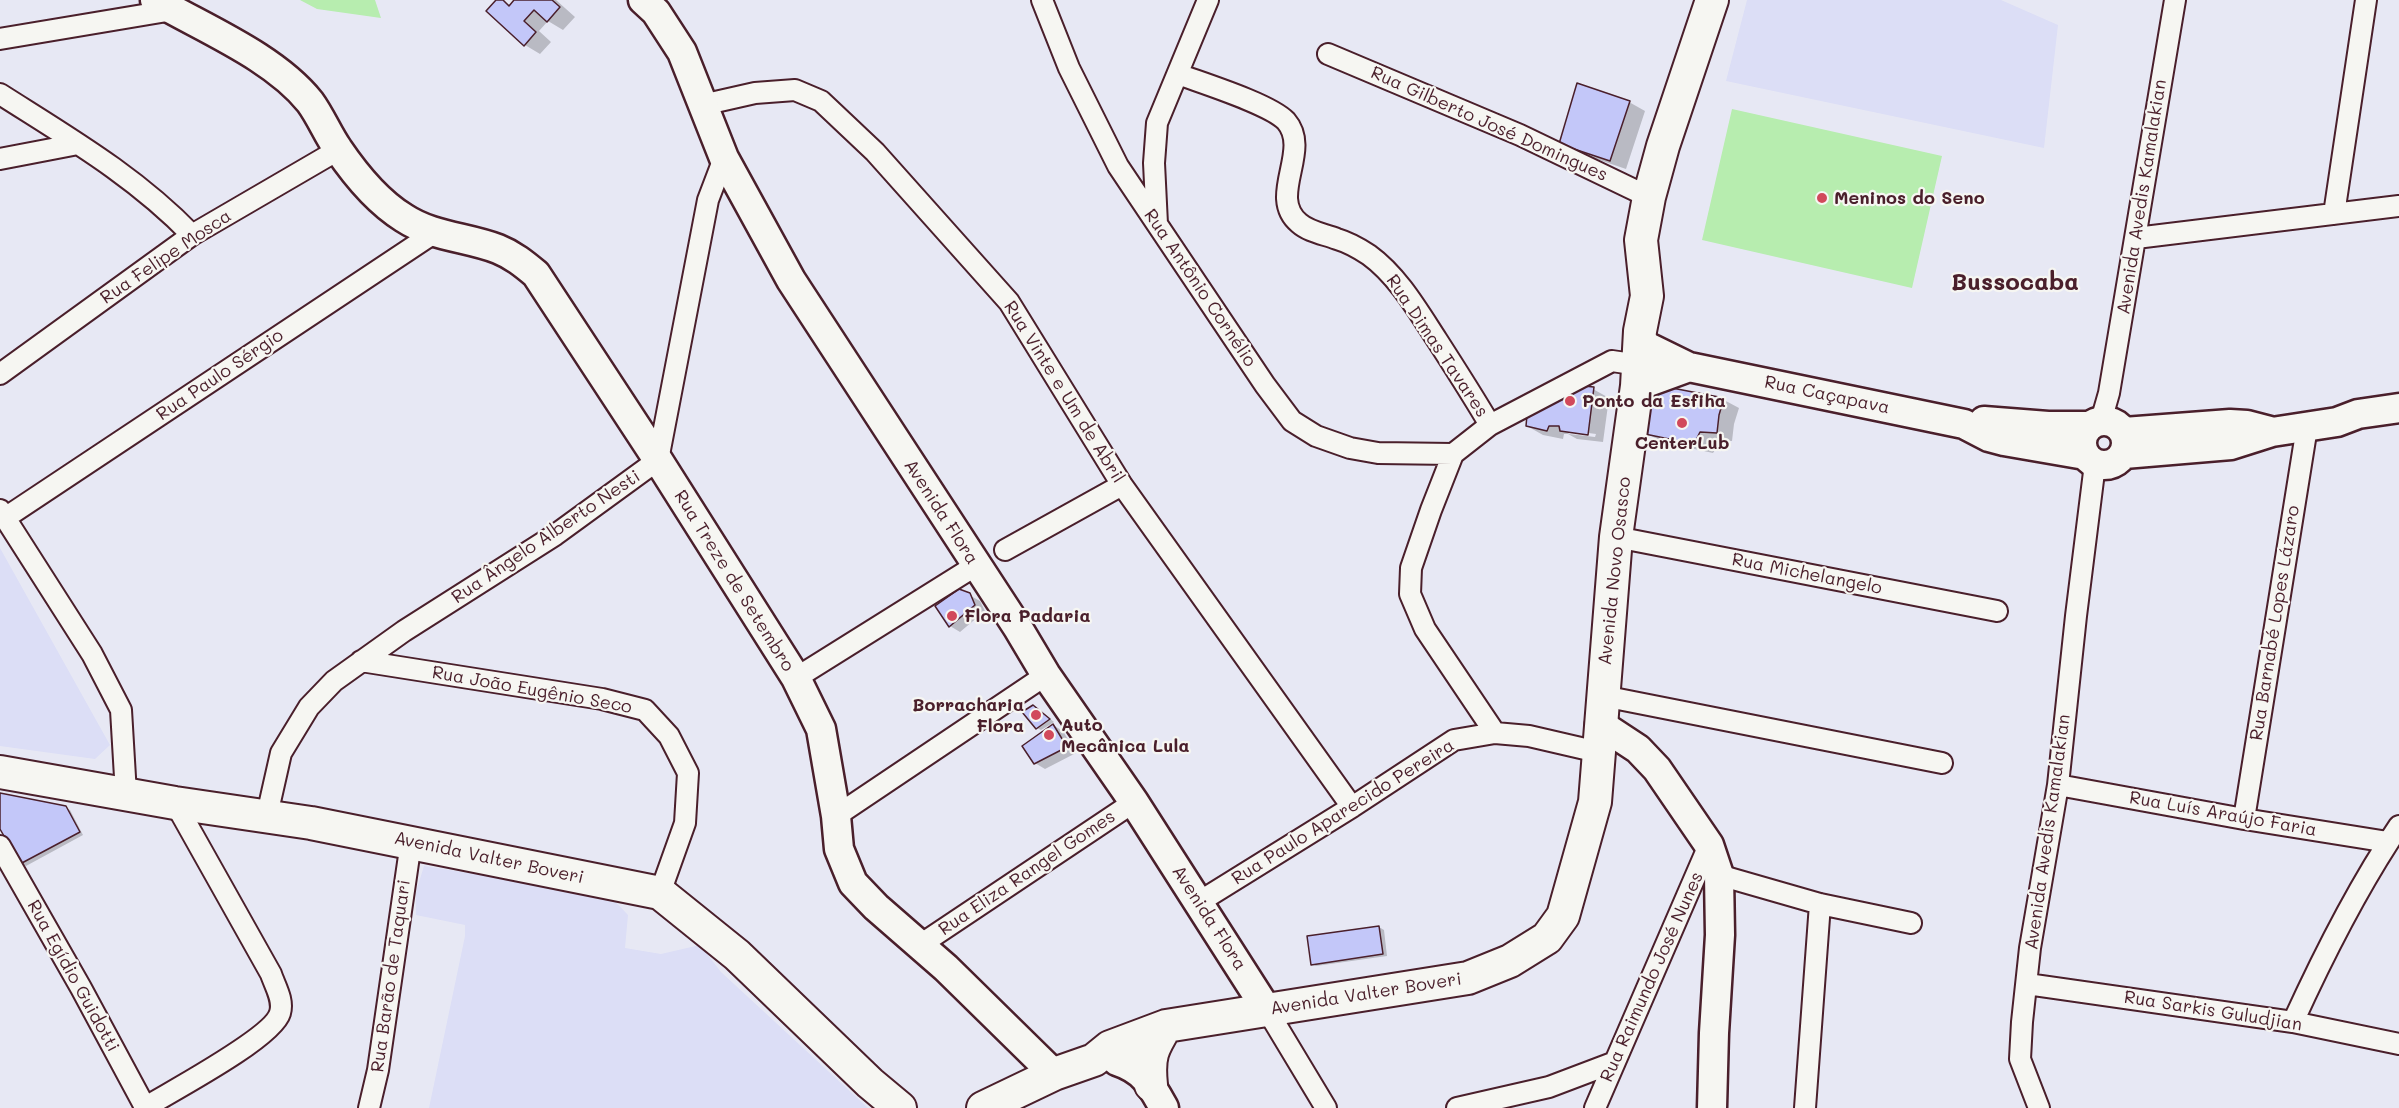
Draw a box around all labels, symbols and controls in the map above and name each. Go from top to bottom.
street label: Rua Gilberto José Domingues [1367,62,1611,186]
street label: Avenida Avedis Kamalakian [2113,78,2171,316]
place label: Meninos do Seno [1834,187,1985,209]
marker: Meninos do Seno [1815,191,1829,205]
street label: Rua Felipe Mosca [96,205,236,309]
street label: Rua Antônio Cornélio [1139,205,1261,371]
district label: Bussocaba [1951,269,2079,297]
street label: Rua Dimas Tavares [1381,271,1493,421]
street label: Rua Vinte e Um de Abril [999,297,1129,487]
street label: Rua Paulo Sérgio [152,325,288,425]
street label: Rua Caçapava [1763,371,1891,419]
place label: Ponto da Esfiha [1582,390,1726,412]
marker: Ponto da Esfiha [1563,394,1577,408]
marker: CenterLub [1675,416,1689,430]
place label: CenterLub [1635,432,1729,454]
street label: Avenida Flora [899,456,983,568]
street label: Rua Ângelo Alberto Nesti [448,466,644,608]
street label: Avenida Novo Osasco [1594,476,1636,666]
street label: Rua Treze de Setembro [669,486,799,676]
street label: Rua Barnabé Lopes Lázaro [2246,504,2304,742]
street label: Rua Michelangelo [1730,549,1884,599]
place label: Flora Padaria [964,605,1091,627]
marker: Flora Padaria [945,609,959,623]
street label: Rua João Eugênio Seco [430,662,634,718]
place label: Borracharia Flora [912,694,1024,736]
marker: Borracharia Flora [1029,708,1043,722]
street label: Avenida Avedis Kamalakian [2021,713,2075,951]
place label: Auto Mecânica Lula [1061,714,1189,756]
marker: Auto Mecânica Lula [1042,728,1056,742]
street label: Rua Paulo Aparecido Pereira [1228,734,1458,890]
street label: Rua Luís Araújo Faria [2128,787,2318,841]
street label: Rua Eliza Rangel Gomes [935,806,1119,940]
street label: Avenida Valter Boveri [392,827,586,889]
street label: Avenida Flora [1167,862,1251,974]
street label: Rua Raimundo José Nunes [1596,869,1708,1085]
street label: Rua Barão de Taquari [367,878,415,1074]
street label: Rua Egídio Guidotti [22,896,124,1056]
street label: Avenida Valter Boveri [1269,968,1463,1020]
street label: Rua Sarkis Guludjian [2122,986,2304,1036]

